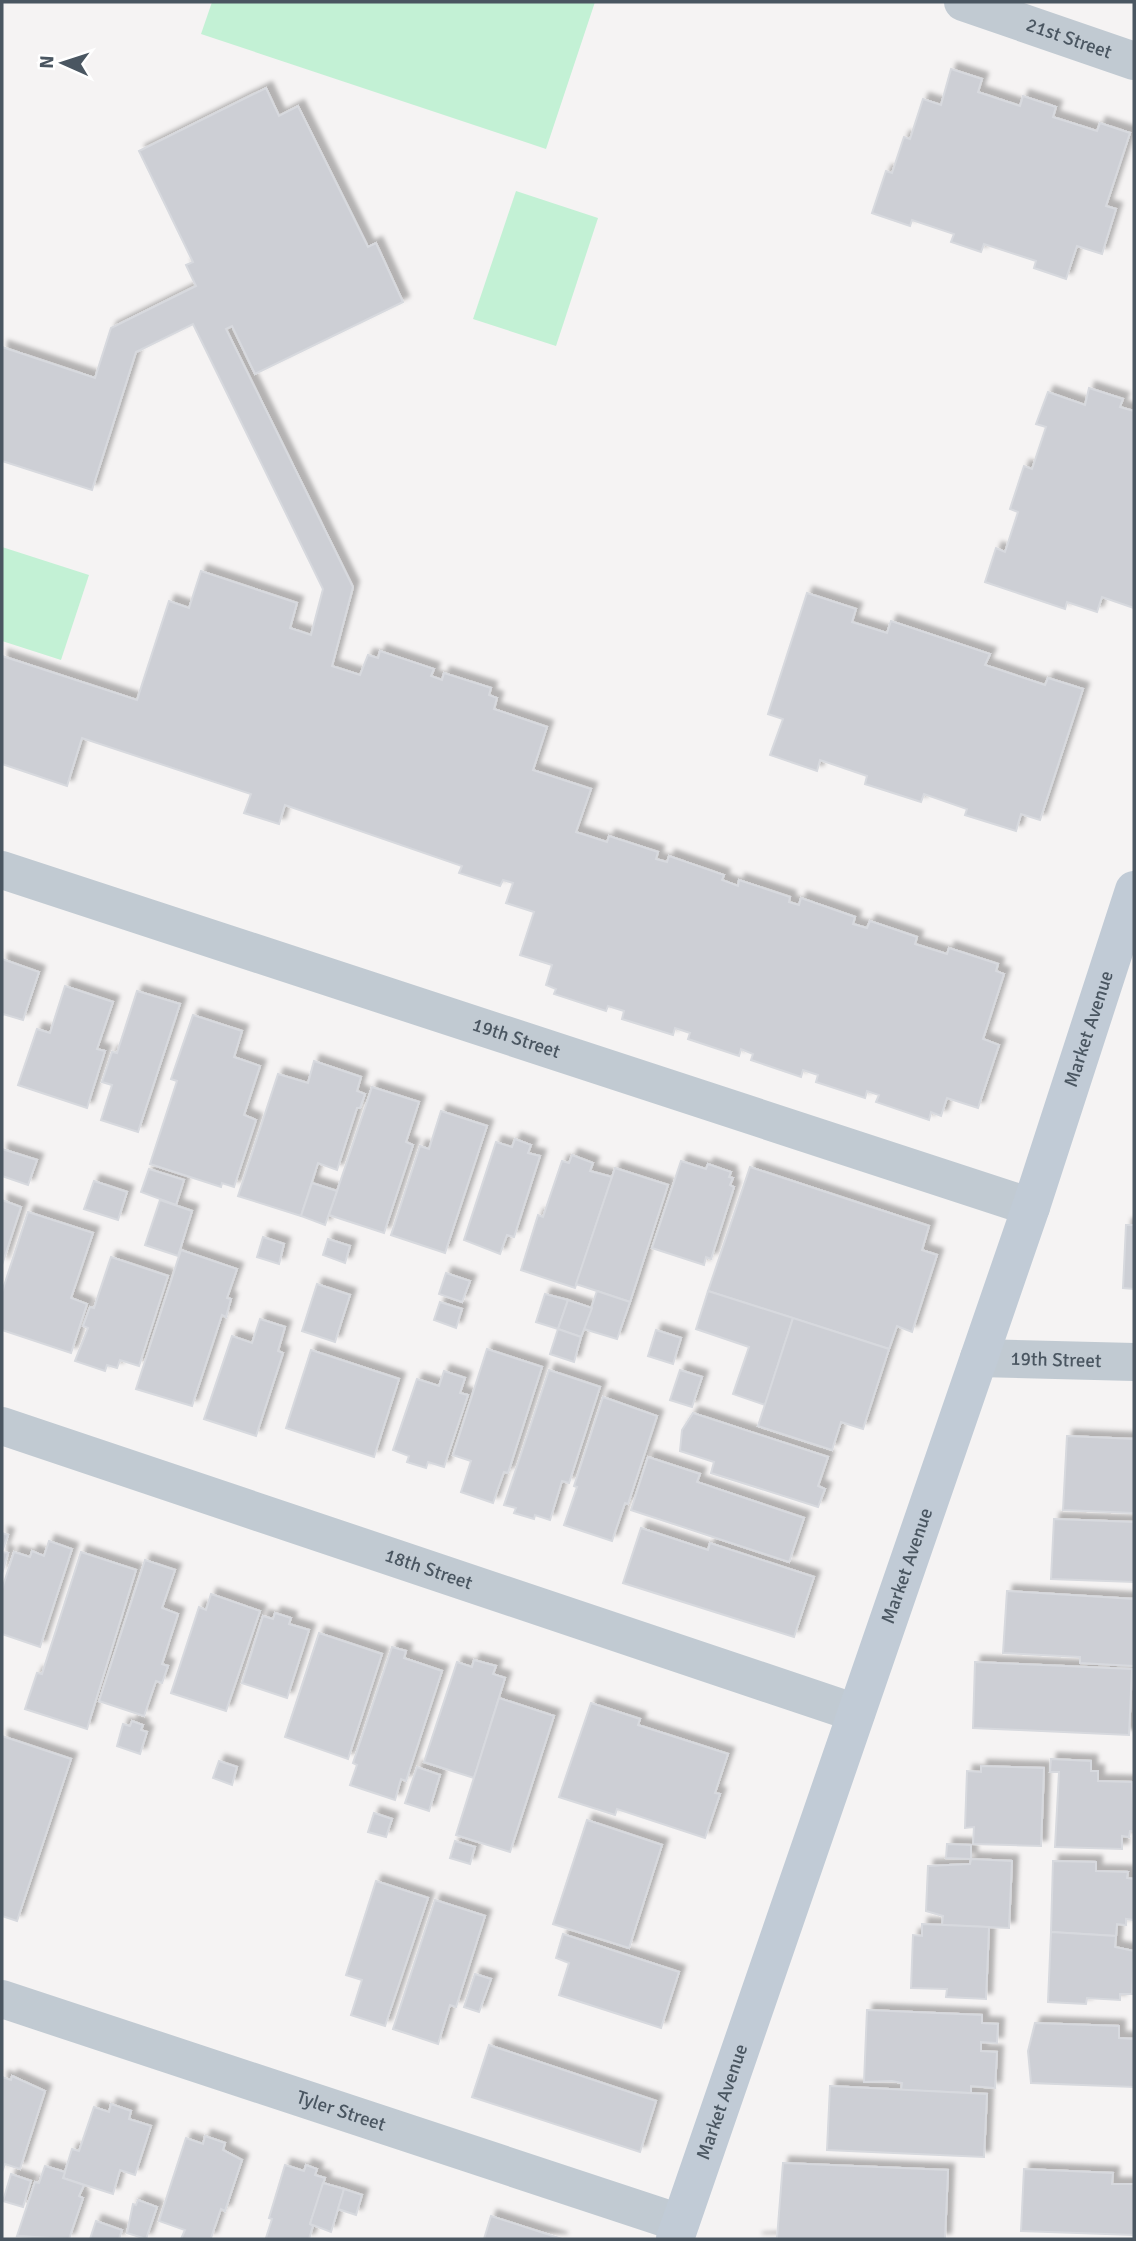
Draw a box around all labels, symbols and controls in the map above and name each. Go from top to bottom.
street label: 21st Street [1023,13,1115,65]
north arrow [28,28,98,98]
text: N [35,55,59,69]
street label: Market Avenue [1059,968,1119,1090]
street label: 19th Street [469,1013,564,1064]
street label: 19th Street [1010,1347,1102,1373]
street label: Market Avenue [876,1505,938,1627]
street label: 18th Street [381,1543,476,1595]
street label: Market Avenue [691,2041,753,2163]
street label: Tyler Street [293,2085,389,2137]

